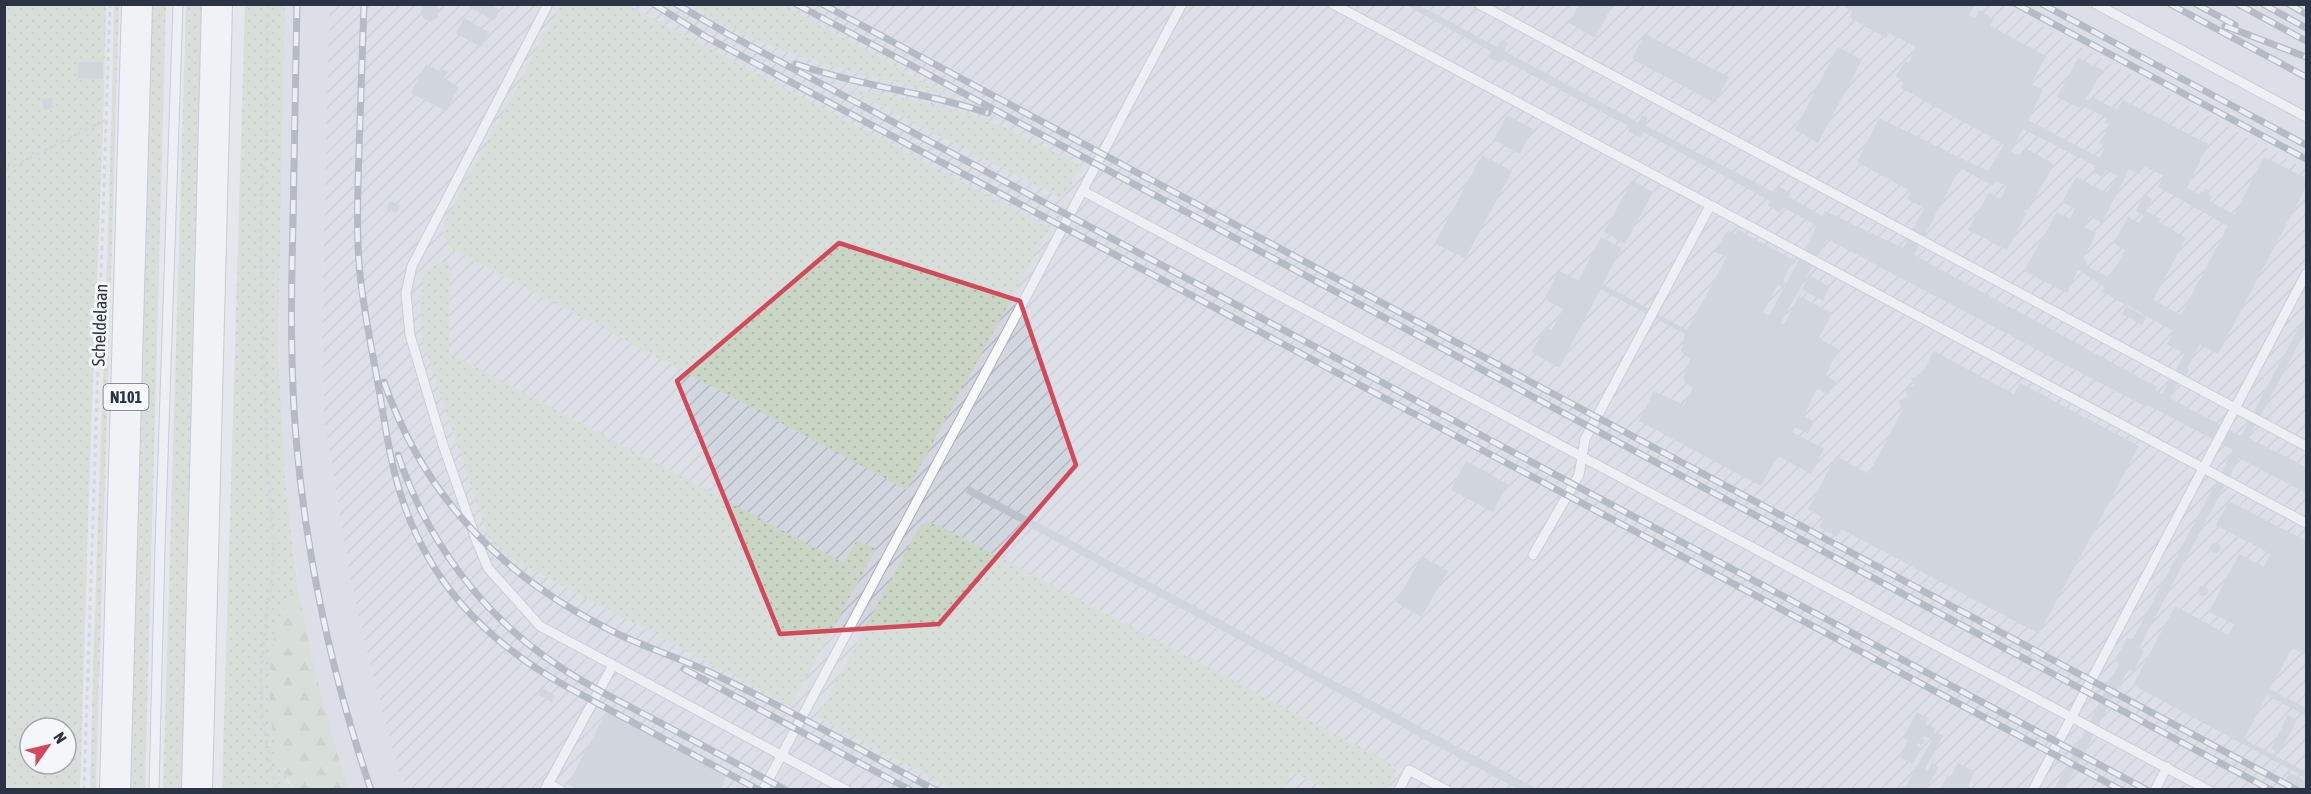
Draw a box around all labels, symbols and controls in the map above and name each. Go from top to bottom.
street label: Scheldelaan [88,283,111,367]
road number: N101 [104,384,148,410]
north arrow [18,716,78,776]
text: N [50,729,71,747]

